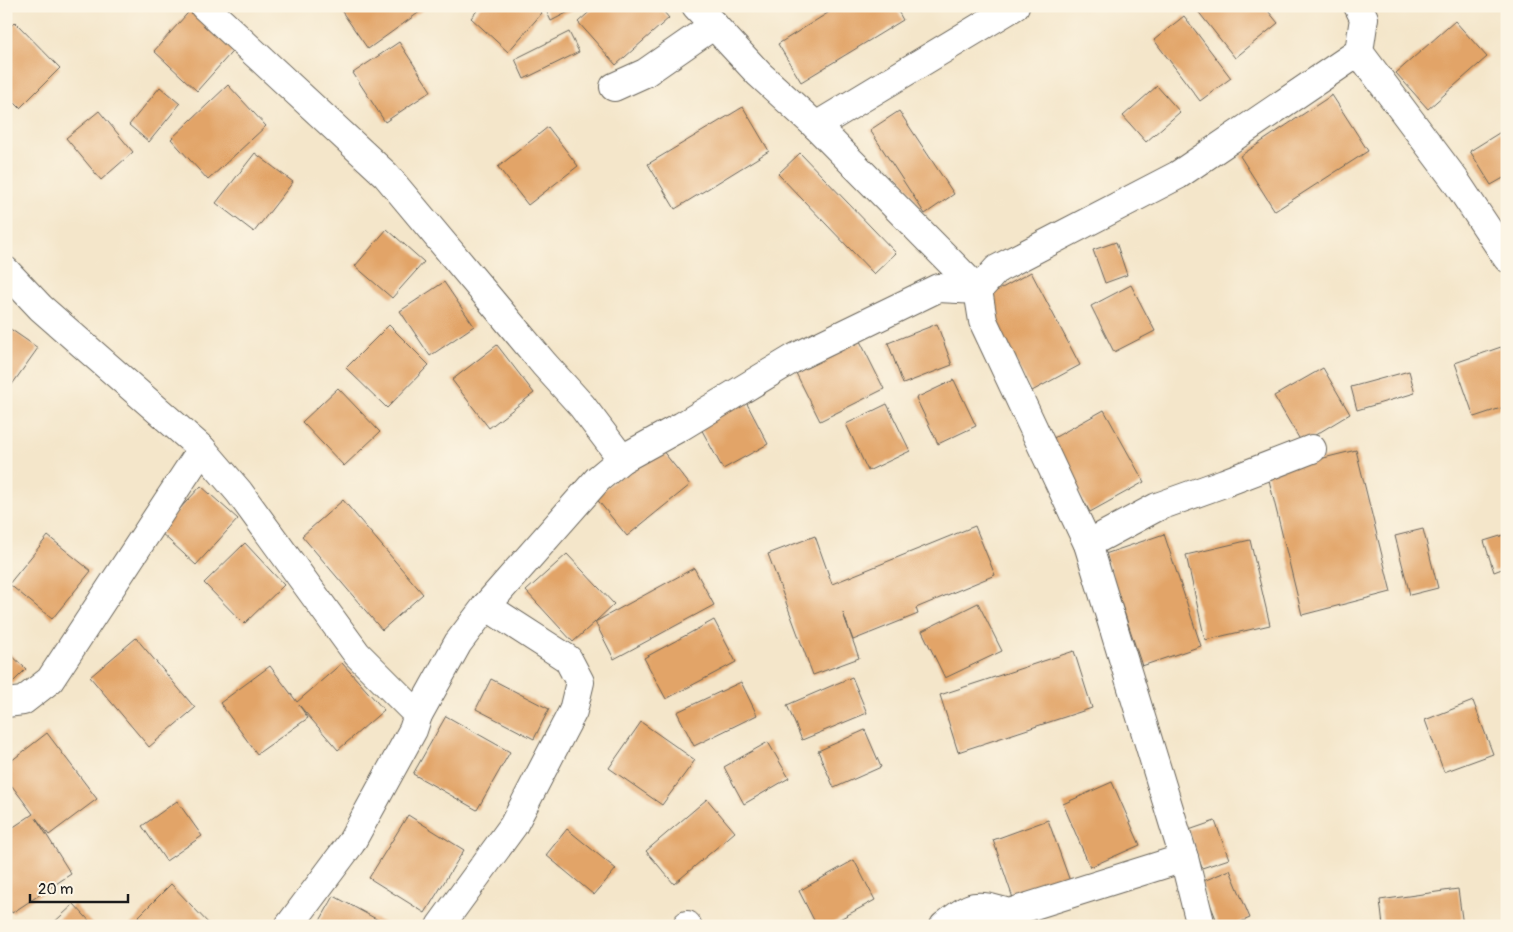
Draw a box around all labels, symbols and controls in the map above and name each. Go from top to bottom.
scale bar [30,872,128,904]
text: 20 m [38,880,73,899]

